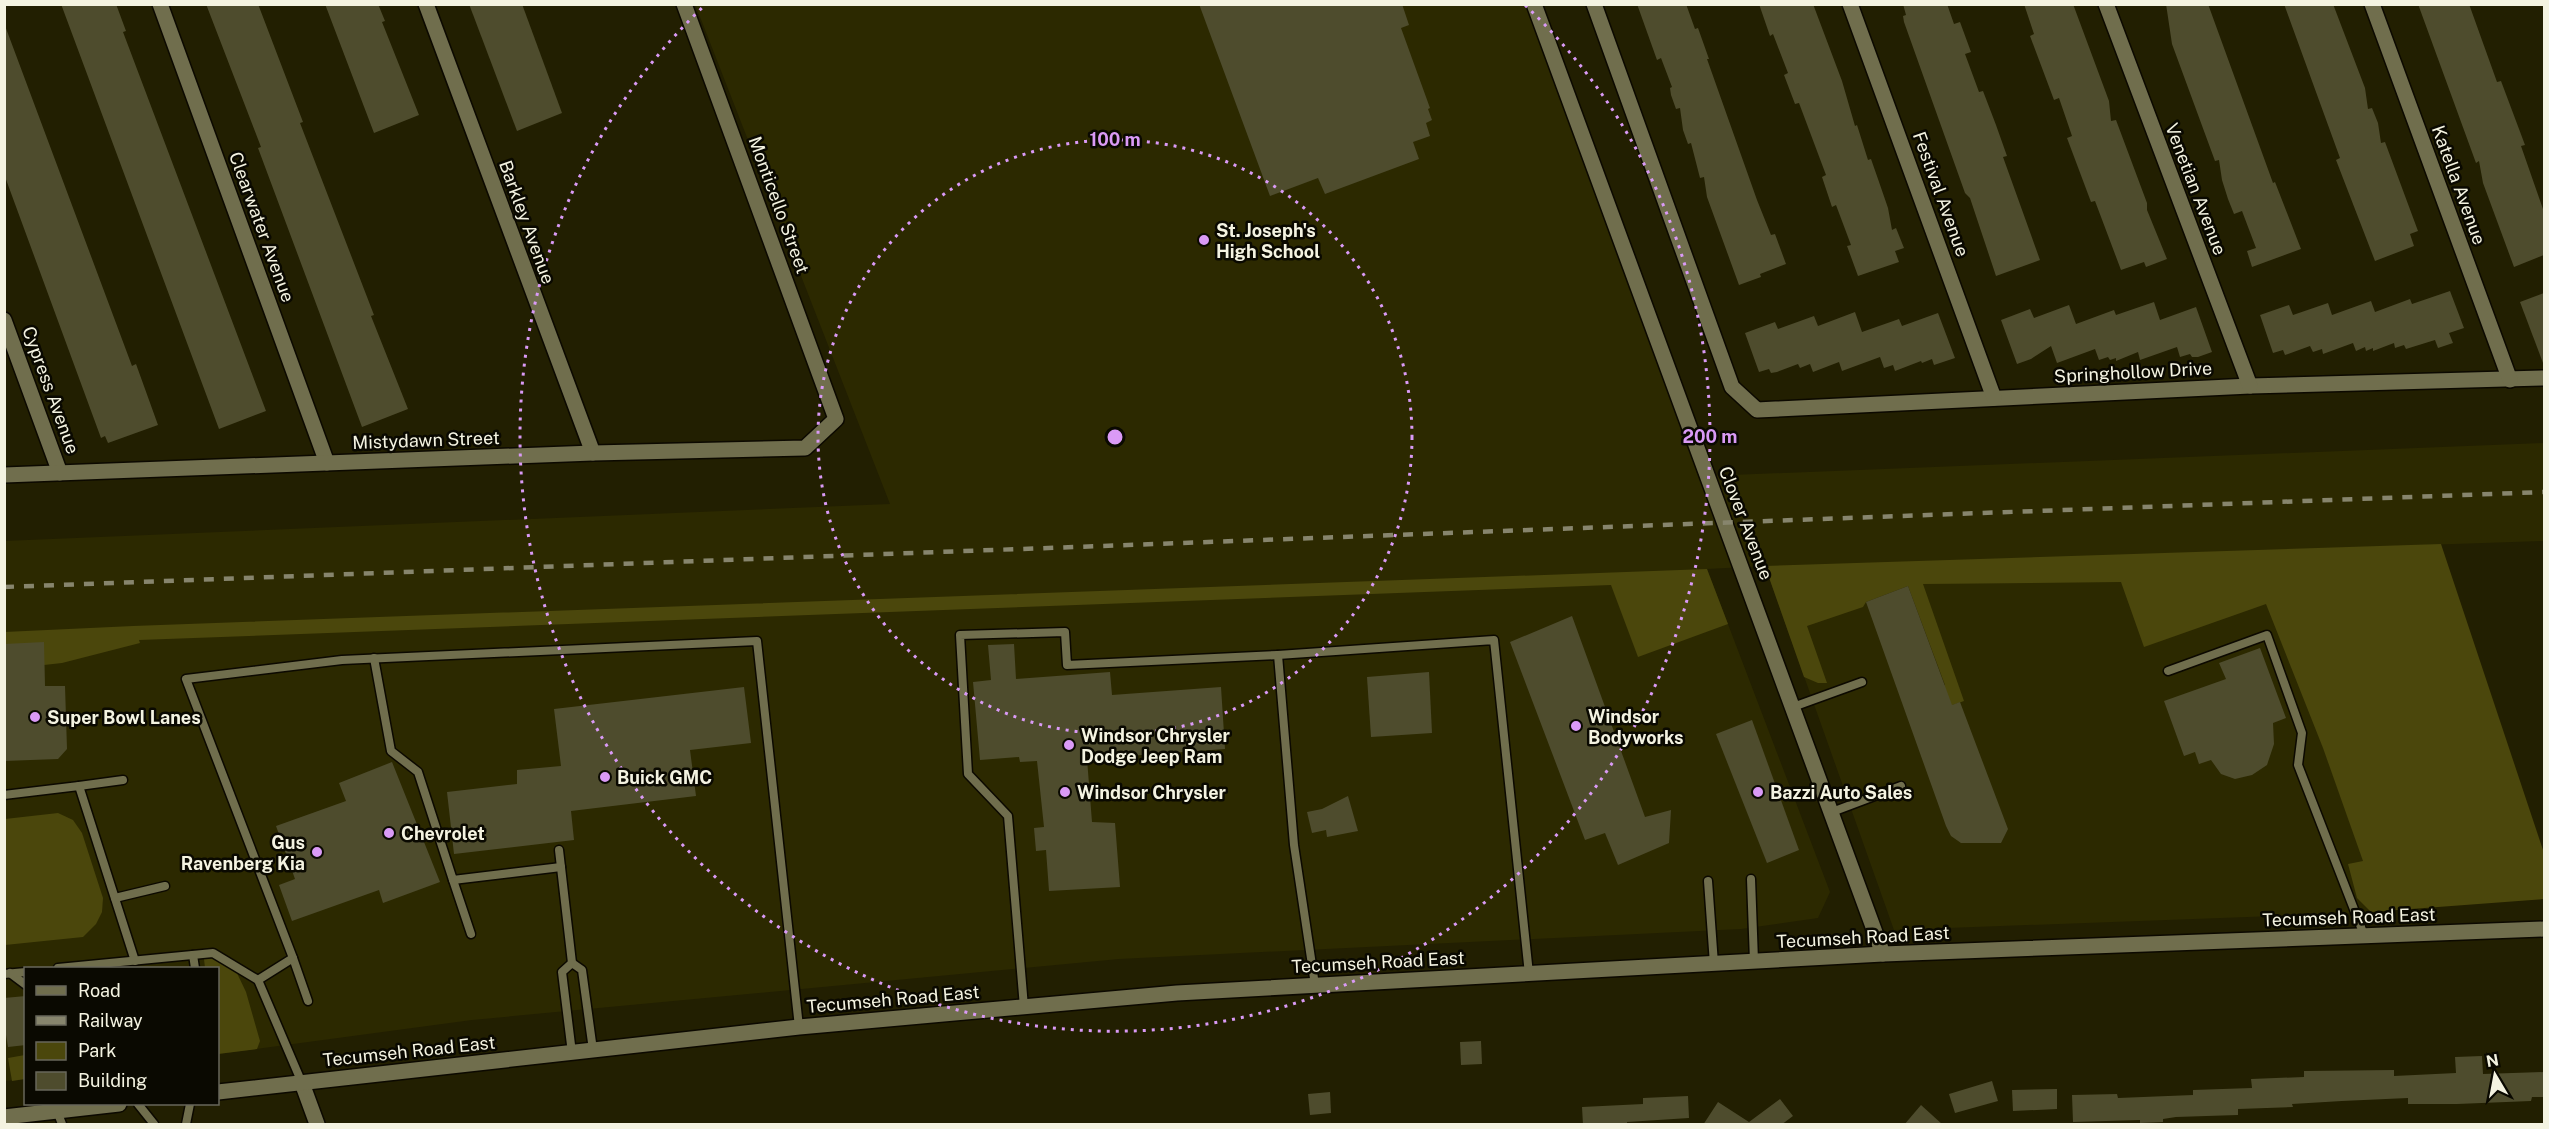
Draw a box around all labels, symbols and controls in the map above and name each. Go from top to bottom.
street label: Venetian Avenue [2161,120,2231,258]
street label: Katella Avenue [2428,123,2490,247]
text: 100 m [1089,129,1141,150]
street label: Festival Avenue [1909,129,1973,259]
street label: Monticello Street [744,133,814,277]
street label: Clearwater Avenue [225,149,299,305]
street label: Barkley Avenue [495,157,559,287]
place label: St. Joseph's High School [1216,220,1320,262]
marker: St. Joseph's High School [1197,233,1211,247]
street label: Cypress Avenue [18,323,84,457]
street label: Springhollow Drive [2053,357,2213,387]
text: 200 m [1683,426,1737,447]
street label: Mistydawn Street [352,427,500,453]
centre of rings [1105,427,1125,447]
street label: Clover Avenue [1715,463,1777,583]
place label: Windsor Bodyworks [1588,706,1684,748]
place label: Super Bowl Lanes [47,707,201,728]
marker: Super Bowl Lanes [28,710,42,724]
marker: Windsor Bodyworks [1569,719,1583,733]
place label: Windsor Chrysler Dodge Jeep Ram [1081,725,1231,767]
marker: Windsor Chrysler Dodge Jeep Ram [1062,738,1076,752]
place label: Buick GMC [617,767,712,788]
marker: Buick GMC [598,770,612,784]
place label: Windsor Chrysler [1077,782,1227,803]
place label: Bazzi Auto Sales [1770,782,1912,803]
marker: Windsor Chrysler [1058,785,1072,799]
marker: Bazzi Auto Sales [1751,785,1765,799]
place label: Chevrolet [401,823,485,844]
marker: Chevrolet [382,826,396,840]
place label: Gus Ravenberg Kia [181,832,305,874]
marker: Gus Ravenberg Kia [310,845,324,859]
street label: Tecumseh Road East [2262,903,2436,931]
street label: Tecumseh Road East [1776,922,1950,952]
street label: Tecumseh Road East [1291,947,1465,977]
legend [24,967,219,1105]
text: Road [78,980,121,1001]
street label: Tecumseh Road East [806,981,980,1017]
text: Railway [78,1010,143,1031]
street label: Tecumseh Road East [322,1031,496,1071]
text: Park [78,1040,116,1061]
north arrow [2465,1045,2525,1105]
text: N [2485,1050,2500,1071]
text: Building [78,1070,147,1091]

